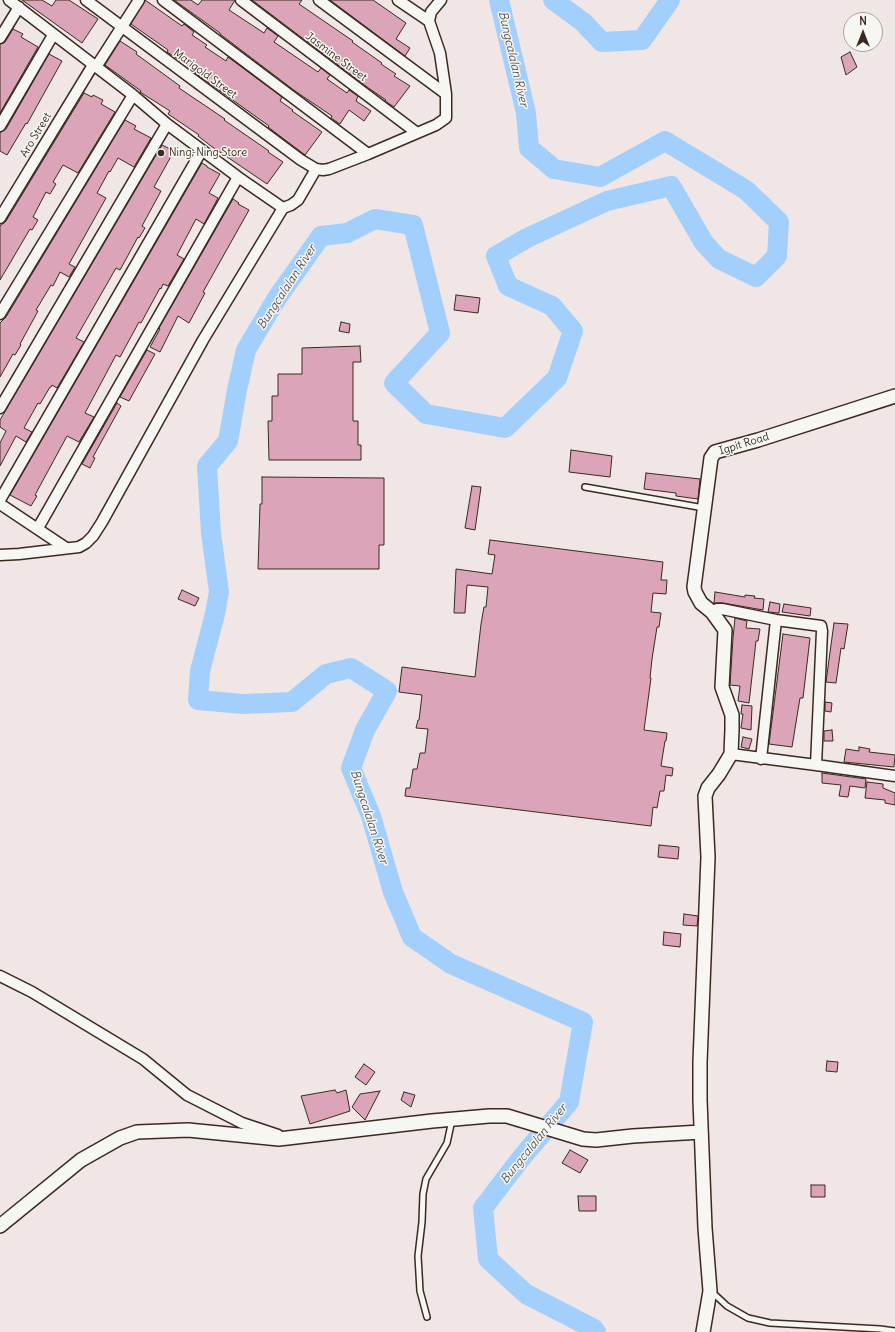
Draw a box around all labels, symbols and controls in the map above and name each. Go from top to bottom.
water label: Bungcalalan River [495,10,531,108]
north arrow [843,12,883,52]
text: N [859,14,867,28]
street label: Jasmine Street [303,30,369,84]
street label: Marigold Street [171,47,239,101]
street label: Aro Street [18,110,54,160]
place label: Ning-Ning Store [169,146,247,160]
marker: Ning-Ning Store [156,148,166,158]
water label: Bungcalalan River [254,242,320,332]
street label: Igpit Road [717,430,771,458]
water label: Bungcalalan River [347,768,391,866]
water label: Bungcalalan River [498,1101,570,1187]

